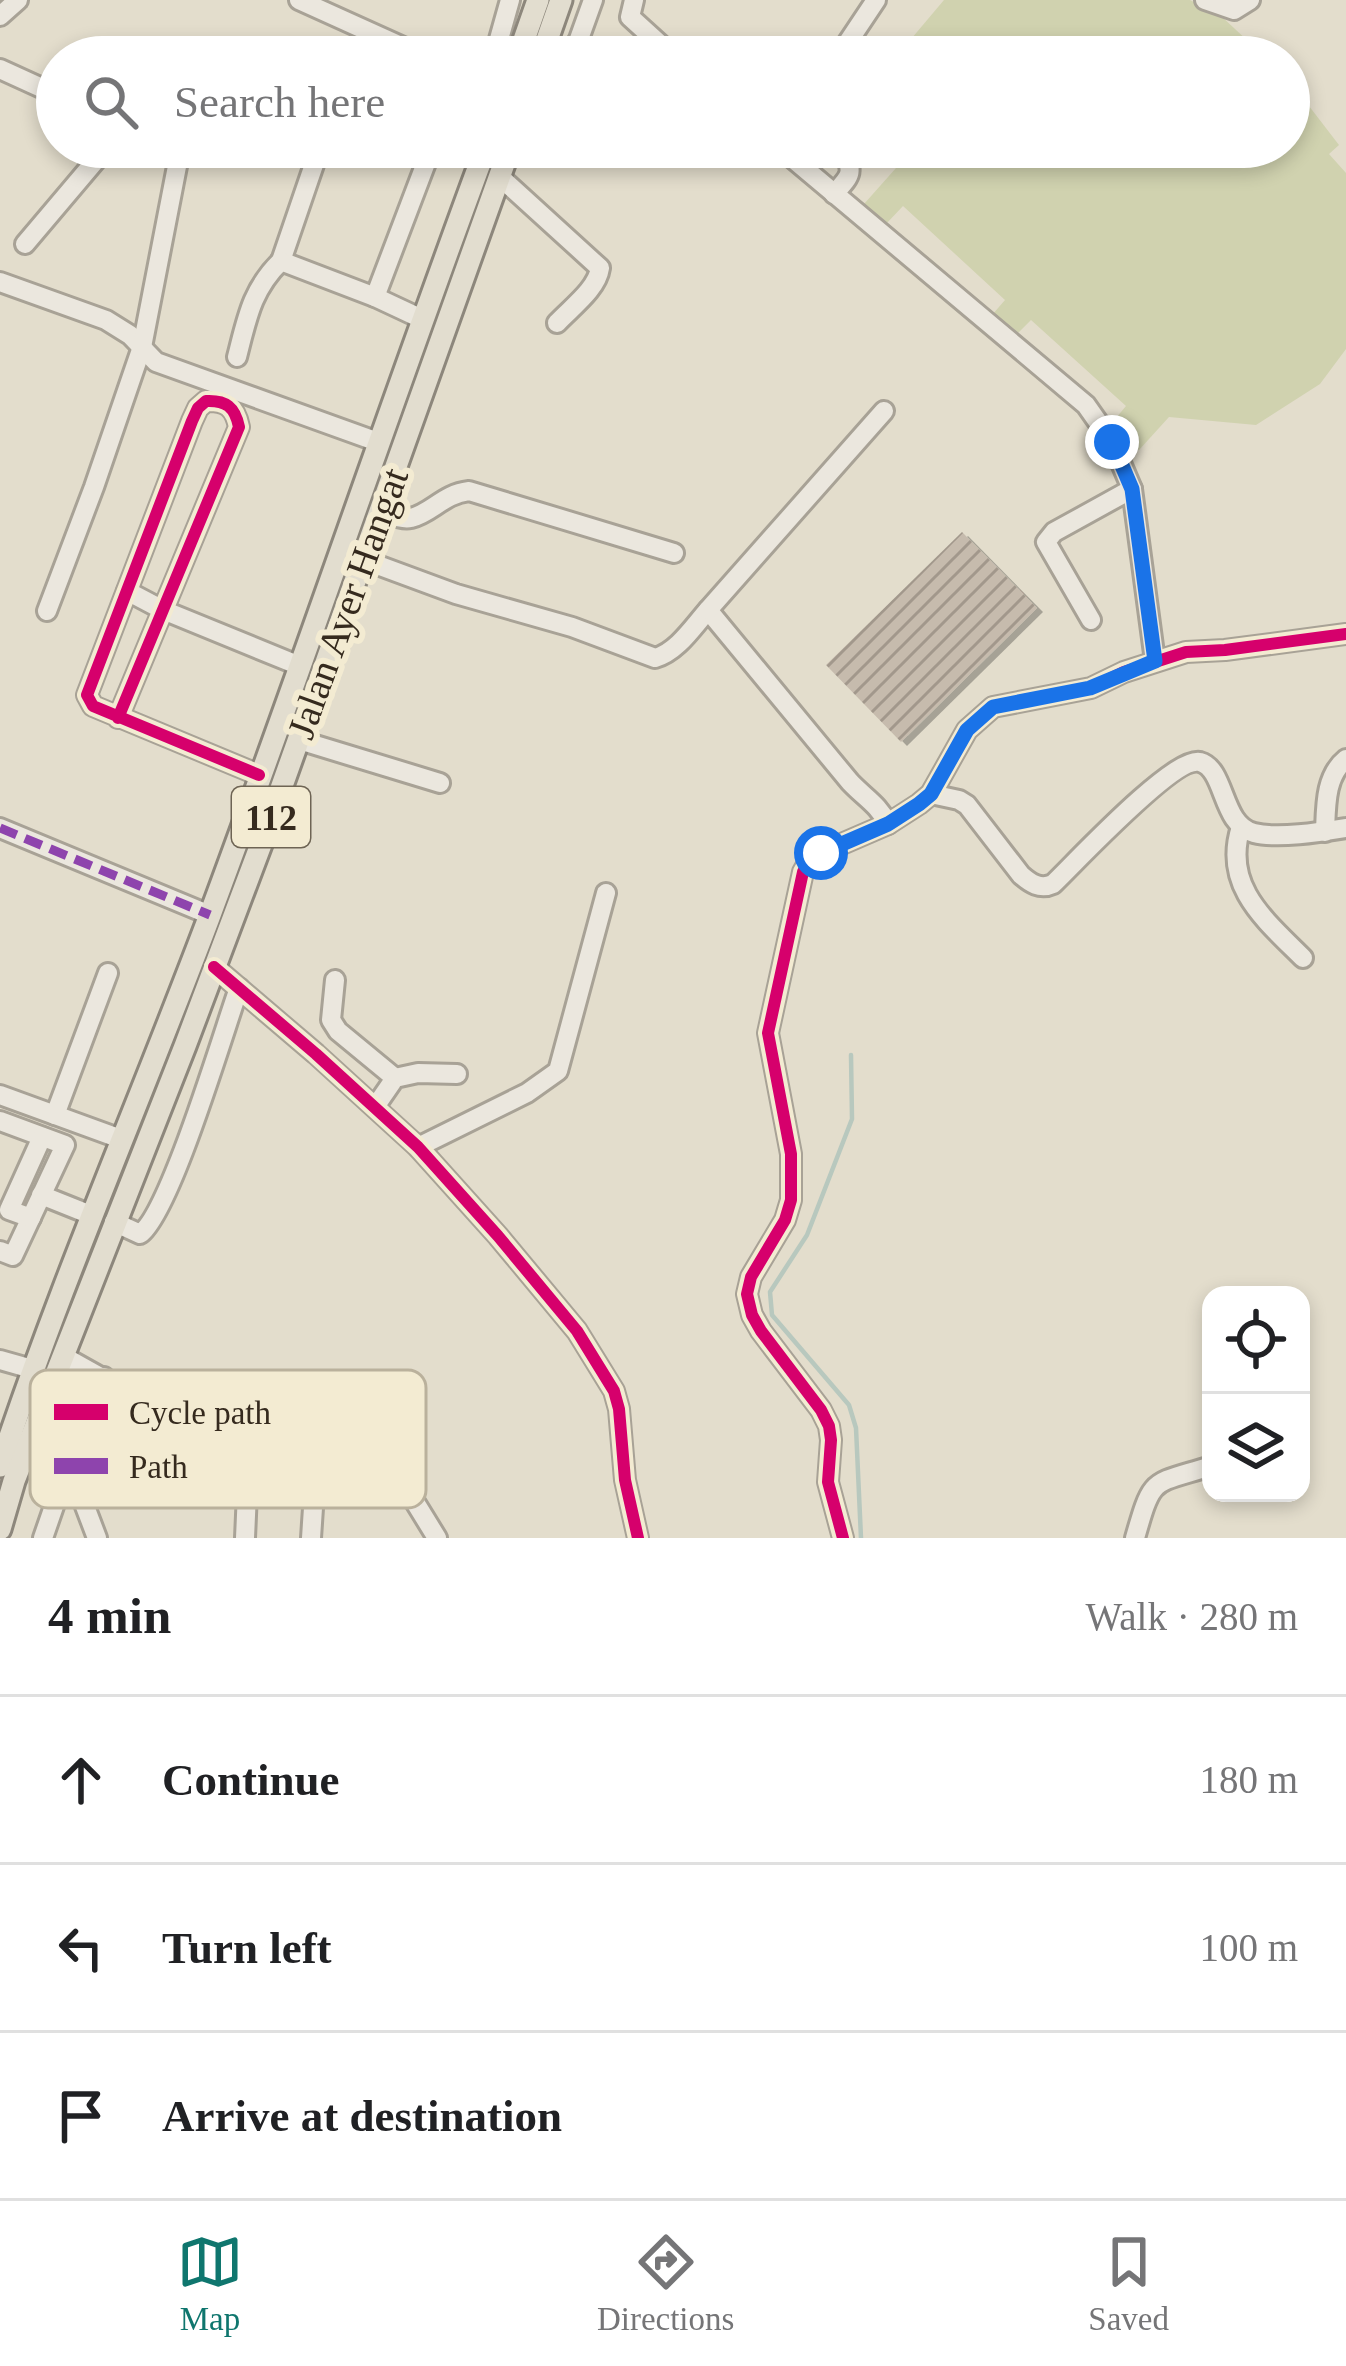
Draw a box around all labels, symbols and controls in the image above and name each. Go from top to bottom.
search box [36,36,1310,168]
icon: search [78,69,144,135]
text: Search here [174,77,385,127]
route end [1085,415,1139,469]
street label: Jalan Ayer Hangat [279,462,417,745]
road number: 112 [232,787,310,847]
route start [794,826,848,880]
map controls [1202,1286,1310,1502]
button: locate [1202,1286,1310,1394]
legend [30,1370,426,1508]
button: layers [1202,1394,1310,1502]
text: Cycle path [129,1395,272,1431]
text: Path [129,1449,188,1485]
text: 4 min [48,1588,171,1644]
text: Walk · 280 m [1086,1595,1298,1638]
icon: ahead [48,1747,114,1813]
text: Continue [162,1755,340,1805]
text: 180 m [1199,1758,1298,1801]
icon: left [48,1915,114,1981]
text: Turn left [162,1923,332,1973]
text: 100 m [1199,1926,1298,1969]
icon: arrive [48,2083,114,2149]
text: Arrive at destination [162,2091,562,2141]
tab: Map [177,2229,243,2338]
tab: Directions [597,2229,734,2338]
tab: Saved [1088,2229,1169,2338]

